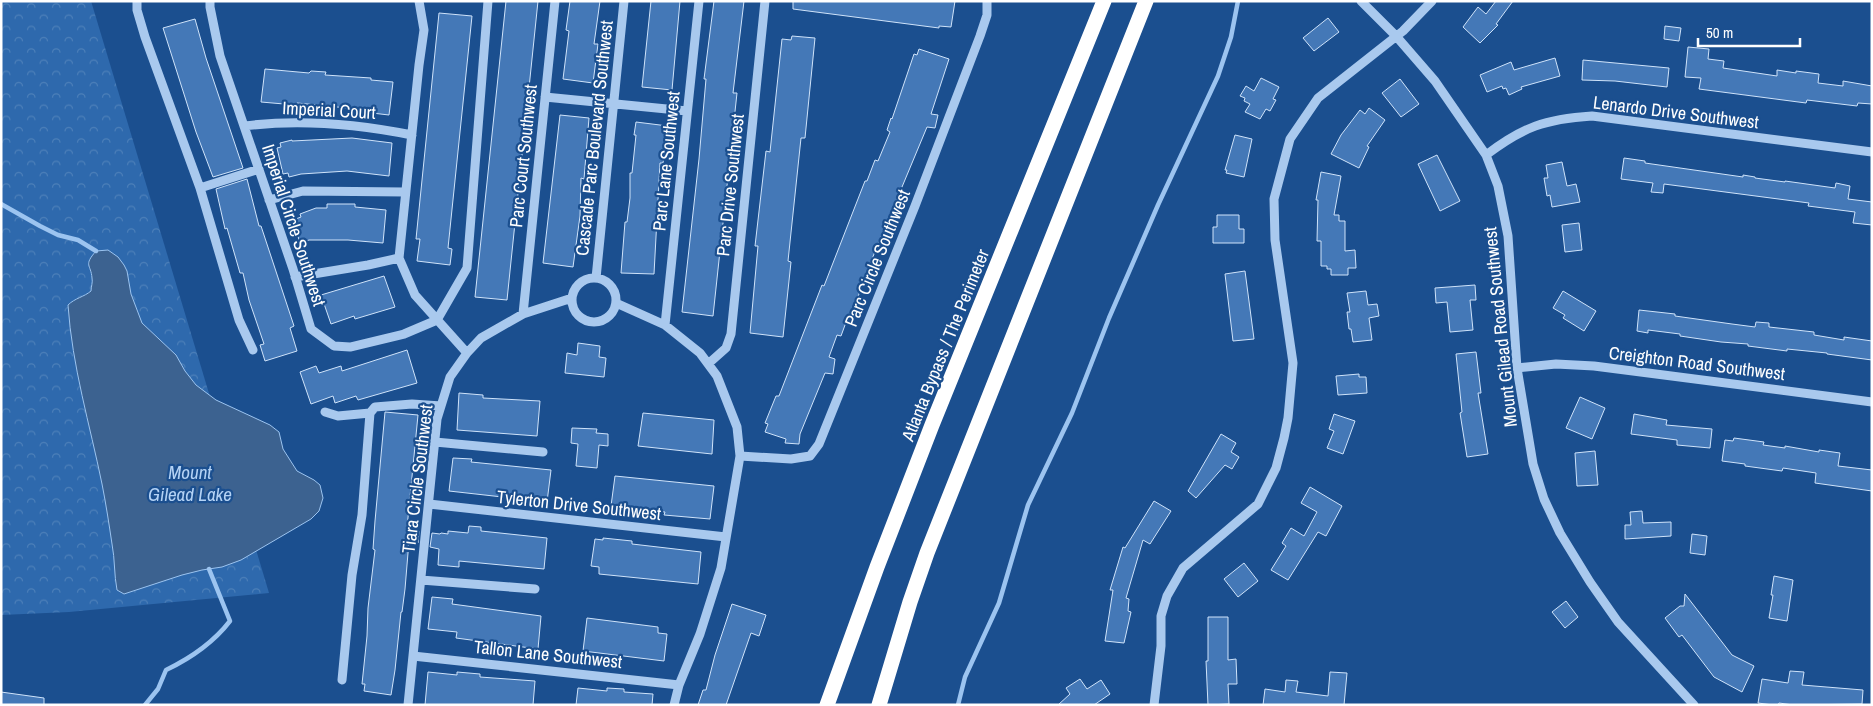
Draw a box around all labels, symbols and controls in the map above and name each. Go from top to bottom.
scale bar [1698,15,1800,47]
street label: Cascade Parc Boulevard Southwest [569,19,619,257]
text: 50 m [1706,22,1733,43]
street label: Parc Court Southwest [503,83,543,229]
street label: Lenardo Drive Southwest [1592,89,1760,135]
street label: Parc Lane Southwest [646,90,686,232]
street label: Imperial Court [282,95,376,125]
street label: Parc Drive Southwest [710,113,750,257]
street label: Imperial Circle Southwest [256,141,332,309]
street label: Parc Circle Southwest [838,186,916,330]
street label: Mount Gilead Road Southwest [1477,226,1523,428]
street label: Atlanta Bypass / The Perimeter [895,245,995,446]
street label: Creighton Road Southwest [1608,340,1786,386]
street label: Tiara Circle Southwest [395,403,439,555]
water label: Mount Gilead Lake [148,459,232,507]
street label: Tylerton Drive Southwest [496,484,662,526]
street label: Tallon Lane Southwest [473,634,623,674]

